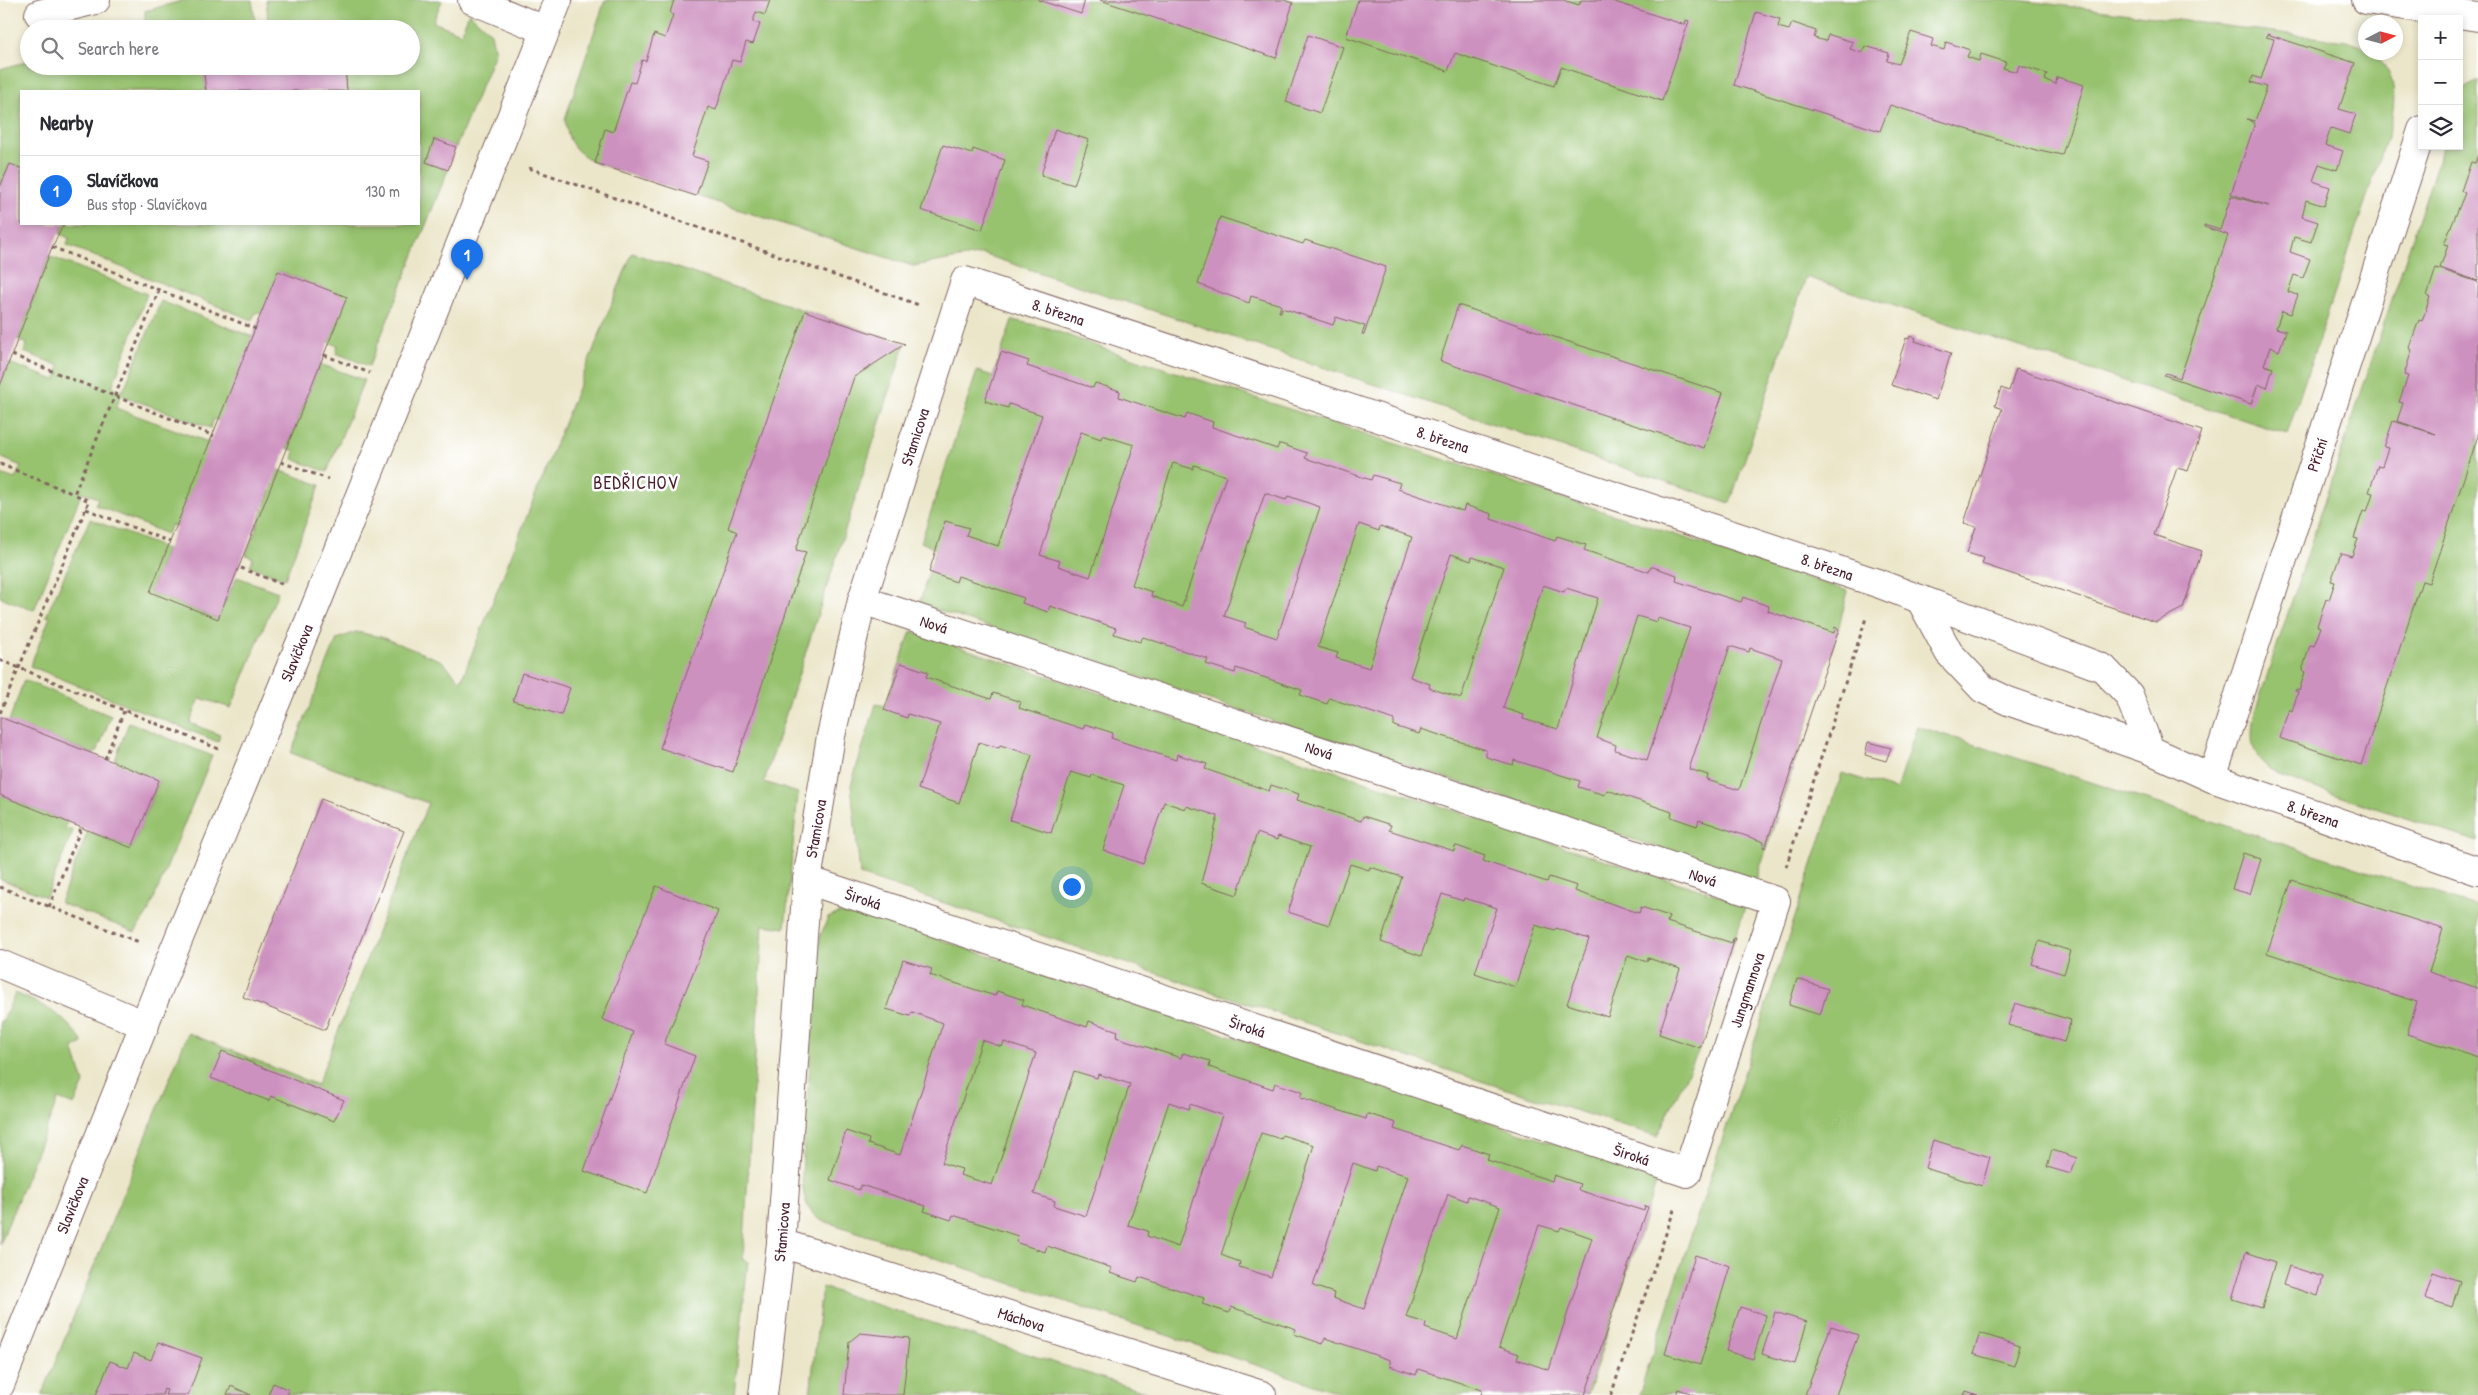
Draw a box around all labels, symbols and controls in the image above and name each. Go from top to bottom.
north arrow [2358,15,2403,60]
map controls [2418,15,2463,150]
button: + [2418,15,2463,60]
search box [20,20,420,75]
icon: search [38,34,66,62]
text: Search here [78,35,159,61]
button: − [2418,60,2463,105]
button: layers [2418,105,2463,150]
text: Nearby [40,108,93,137]
text: Slavíčkova [87,167,158,193]
text: 1 [53,180,59,202]
text: 130 m [365,180,400,202]
text: Bus stop · Slavíčkova [87,193,207,215]
pin: 1 [451,239,483,280]
street label: 8. března [1029,293,1087,331]
street label: Stamicova [895,405,934,468]
street label: 8. března [1414,420,1472,458]
street label: Příční [2301,435,2333,474]
district label: BEDŘICHOV [593,470,679,495]
street label: 8. března [1798,548,1856,585]
street label: Nová [917,609,951,639]
street label: Slavíčkova [275,621,318,685]
street label: Nová [1302,735,1336,765]
street label: 8. března [2284,794,2342,833]
street label: Stamicova [800,798,831,860]
street label: Nová [1686,862,1720,892]
your location [1059,874,1085,900]
street label: Široká [842,882,884,915]
street label: Jungmannova [1724,950,1769,1030]
street label: Široká [1226,1010,1268,1043]
street label: Široká [1611,1138,1652,1171]
street label: Slavíčkova [51,1173,93,1237]
street label: Stamicova [768,1202,795,1263]
street label: Máchova [995,1301,1047,1337]

